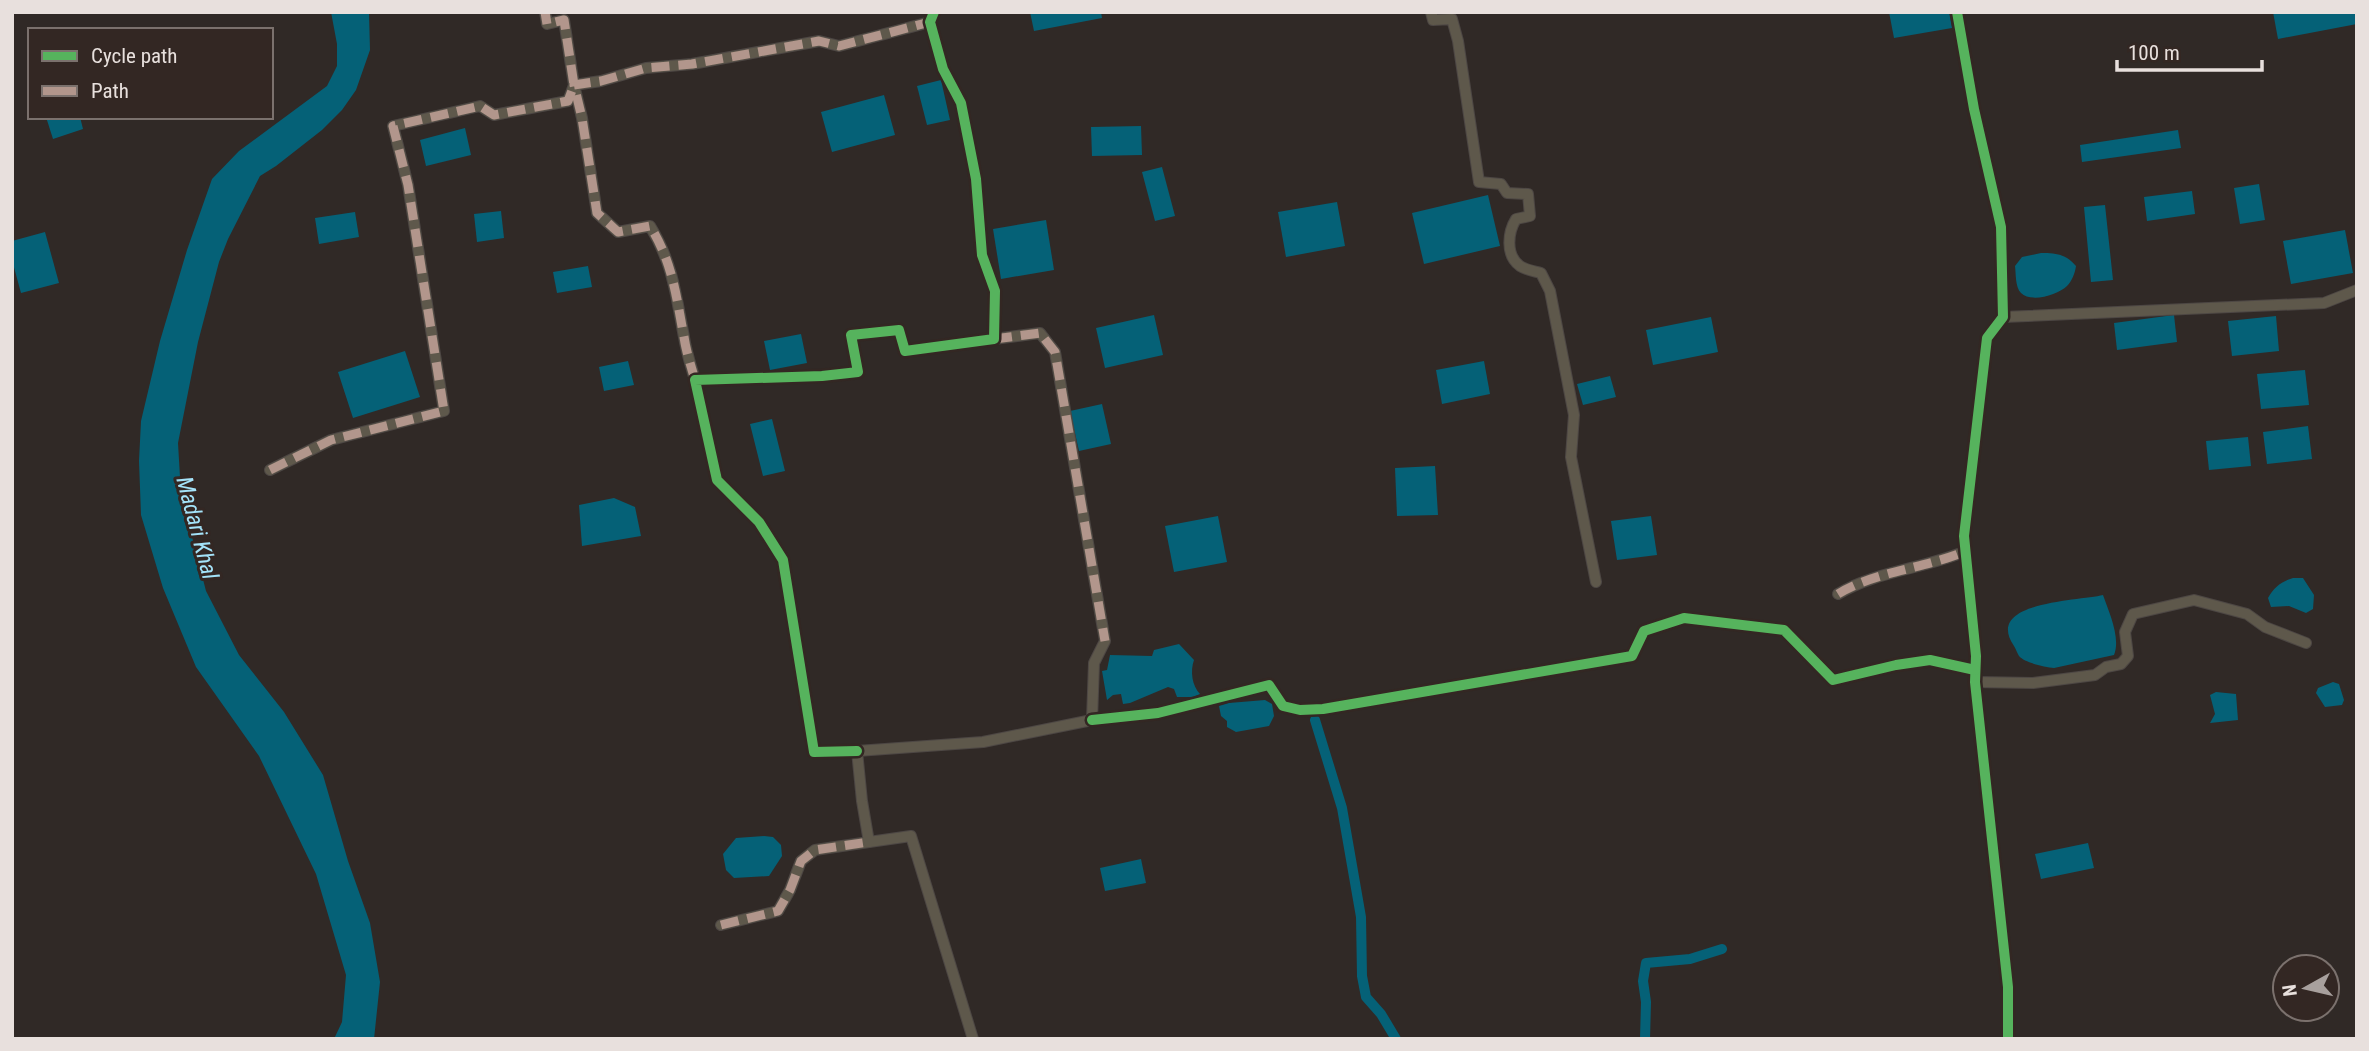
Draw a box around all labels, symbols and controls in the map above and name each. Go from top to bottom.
legend [28,28,273,119]
scale bar [2117,28,2262,72]
text: 100 m [2128,41,2180,65]
text: Cycle path [91,44,177,68]
text: Path [91,79,129,103]
water label: Madari Khal [170,474,224,583]
north arrow [2271,953,2341,1023]
text: N [2277,983,2302,998]

